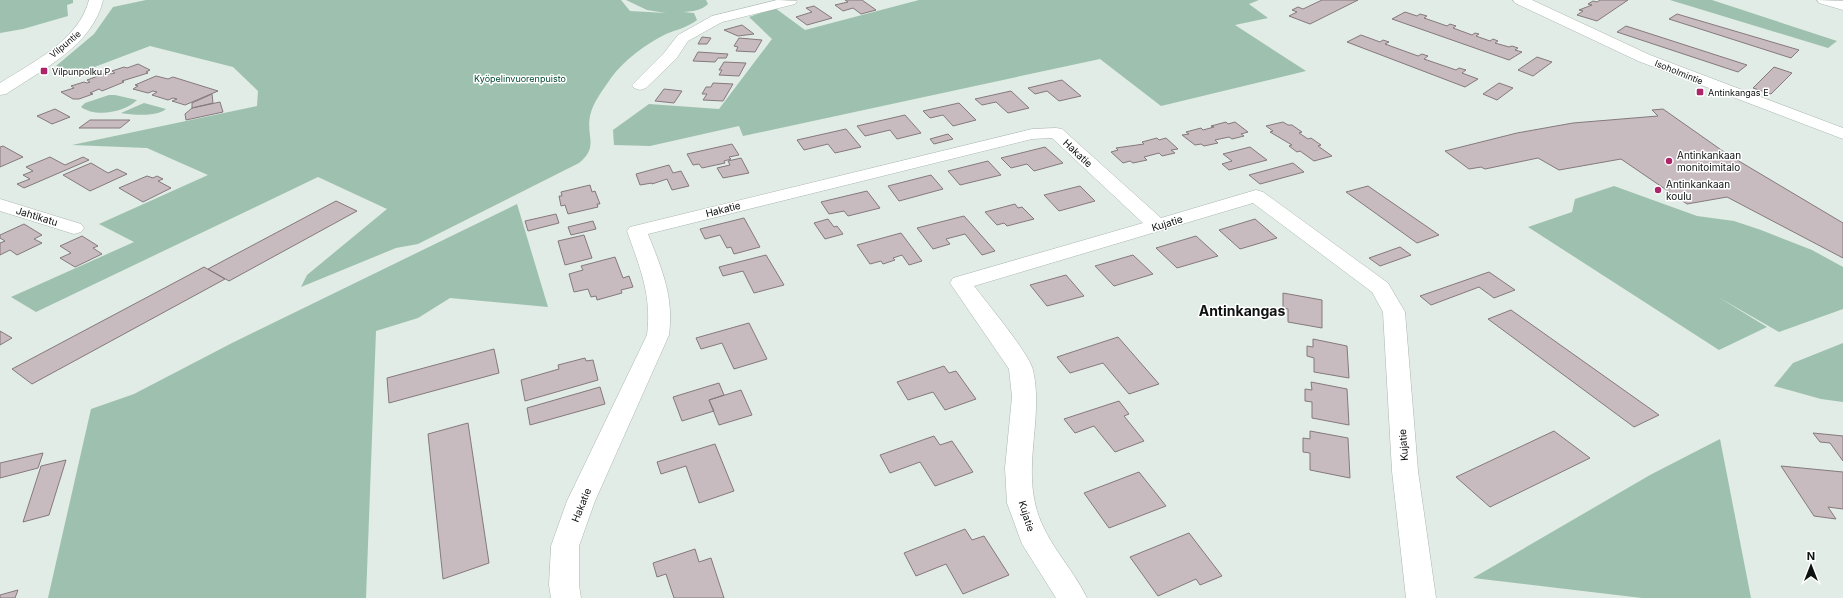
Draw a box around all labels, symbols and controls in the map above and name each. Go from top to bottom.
street label: Vilpuntie [47,28,83,60]
street label: Isoholmintie [1653,57,1705,87]
marker: Vilpunpolku P [39,66,49,76]
place label: Vilpunpolku P [52,66,111,77]
park label: Kyöpelinvuorenpuisto [474,73,566,84]
marker: Antinkangas E [1695,87,1705,97]
place label: Antinkangas E [1708,87,1769,98]
street label: Hakatie [1061,136,1095,170]
place label: Antinkankaan monitoimitalo [1677,149,1741,173]
marker: Antinkankaan monitoimitalo [1664,156,1674,166]
place label: Antinkankaan koulu [1666,178,1730,202]
marker: Antinkankaan koulu [1653,185,1663,195]
street label: Hakatie [704,199,742,219]
street label: Jahtikatu [15,204,60,228]
street label: Kujatie [1150,213,1184,233]
district label: Antinkangas [1199,302,1285,319]
street label: Kujatie [1396,429,1410,461]
street label: Hakatie [569,486,593,524]
street label: Kujatie [1017,499,1037,533]
north arrow [1791,546,1831,586]
text: N [1807,549,1815,563]

